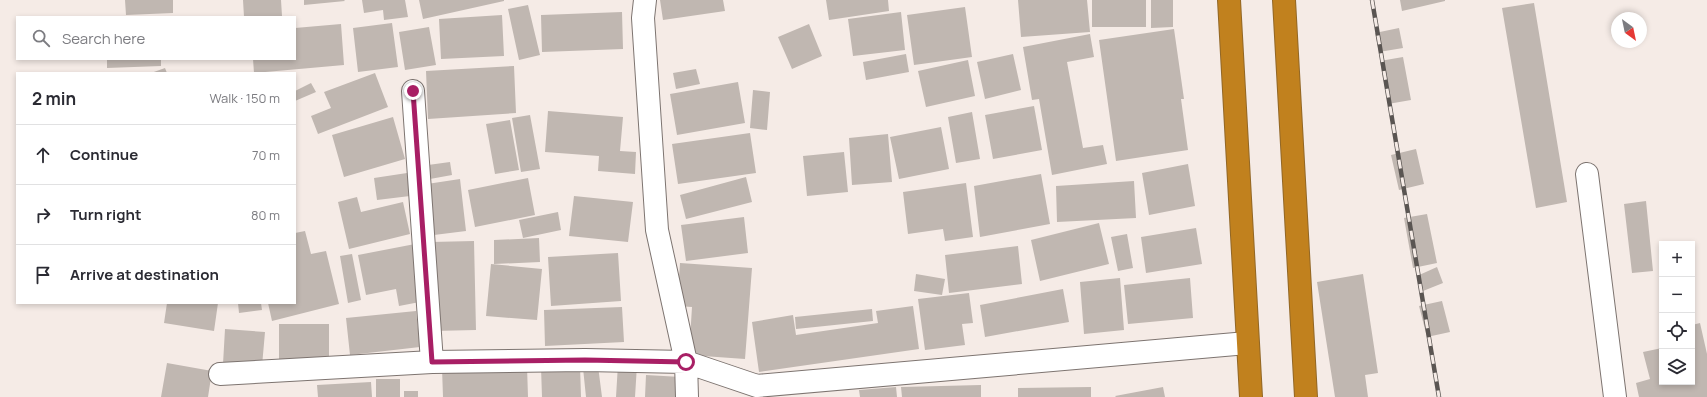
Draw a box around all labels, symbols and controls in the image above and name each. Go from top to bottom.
north arrow [1611,12,1647,48]
search box [16,16,296,60]
icon: search [30,27,52,49]
text: Search here [62,28,145,49]
route end [404,82,422,100]
text: 2 min [32,87,76,110]
text: Walk · 150 m [209,89,280,107]
icon: ahead [32,144,54,166]
text: Continue [70,144,138,165]
text: 70 m [252,146,280,164]
icon: right [32,204,54,226]
text: Turn right [70,204,141,225]
text: 80 m [251,206,280,224]
map controls [1659,241,1695,385]
button: + [1659,241,1695,277]
icon: arrive [32,264,54,286]
text: Arrive at destination [70,264,219,285]
button: − [1659,277,1695,313]
button: locate [1659,313,1695,349]
button: layers [1659,349,1695,385]
route start [677,353,695,371]

